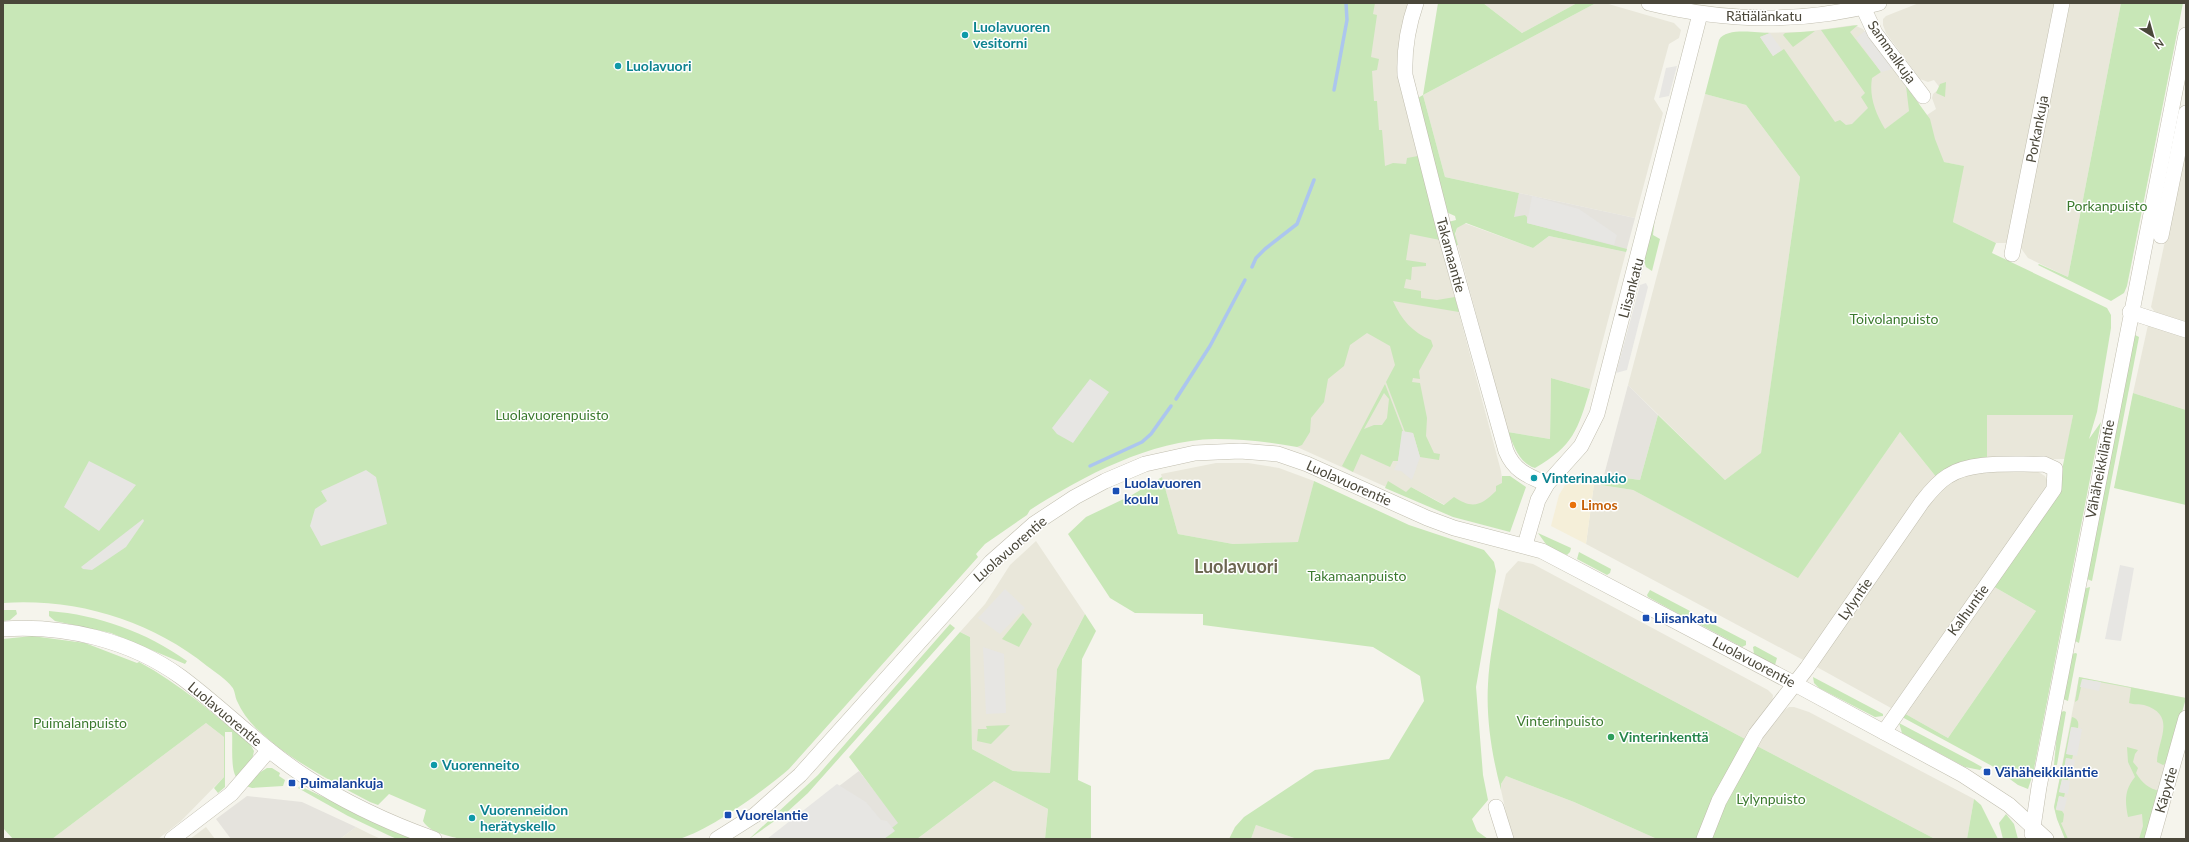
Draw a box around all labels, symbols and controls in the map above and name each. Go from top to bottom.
street label: Rätiälänkatu [1726,7,1802,24]
north arrow [2133,16,2173,56]
street label: Sammalkuja [1865,17,1920,87]
place label: Luolavuoren vesitorni [973,18,1050,51]
marker: Luolavuoren vesitorni [960,30,970,40]
text: N [2152,37,2167,52]
place label: Luolavuori [626,57,691,74]
marker: Luolavuori [613,61,623,71]
street label: Porkankuja [2022,94,2051,164]
park label: Porkanpuisto [2067,197,2148,214]
street label: Takamaantie [1433,216,1470,294]
street label: Liisankatu [1614,256,1647,320]
park label: Toivolanpuisto [1850,310,1939,327]
park label: Luolavuorenpuisto [495,406,609,423]
street label: Vähäheikkiläntie [2082,418,2117,520]
street label: Luolavuorentie [1304,456,1394,509]
place label: Vinterinaukio [1541,469,1626,486]
marker: Vinterinaukio [1529,473,1539,483]
place label: Luolavuoren koulu [1124,474,1201,507]
marker: Luolavuoren koulu [1111,486,1121,496]
place label: Limos [1581,496,1618,513]
marker: Limos [1568,500,1578,510]
street label: Luolavuorentie [970,512,1050,585]
district label: Luolavuori [1194,555,1278,577]
park label: Takamaanpuisto [1308,567,1407,584]
street label: Lylyntie [1834,574,1875,623]
street label: Kalhuntie [1943,581,1992,639]
place label: Liisankatu [1654,609,1717,626]
marker: Liisankatu [1641,613,1651,623]
street label: Luolavuorentie [1710,633,1799,691]
street label: Luolavuorentie [185,678,266,750]
park label: Vinterinpuisto [1516,712,1604,729]
park label: Puimalanpuisto [33,714,127,731]
place label: Vinterinkenttä [1618,728,1709,745]
marker: Vinterinkenttä [1606,732,1616,742]
place label: Vuorenneito [441,756,519,773]
marker: Vuorenneito [429,760,439,770]
place label: Vähäheikkiläntie [1994,763,2099,780]
street label: Käpytie [2151,765,2180,815]
marker: Vähäheikkiläntie [1982,767,1992,777]
place label: Puimalankuja [300,774,383,791]
marker: Puimalankuja [287,778,297,788]
park label: Lylynpuisto [1736,790,1806,807]
place label: Vuorenneidon herätyskello [479,801,568,834]
place label: Vuorelantie [735,806,809,823]
marker: Vuorelantie [723,810,733,820]
marker: Vuorenneidon herätyskello [467,813,477,823]

